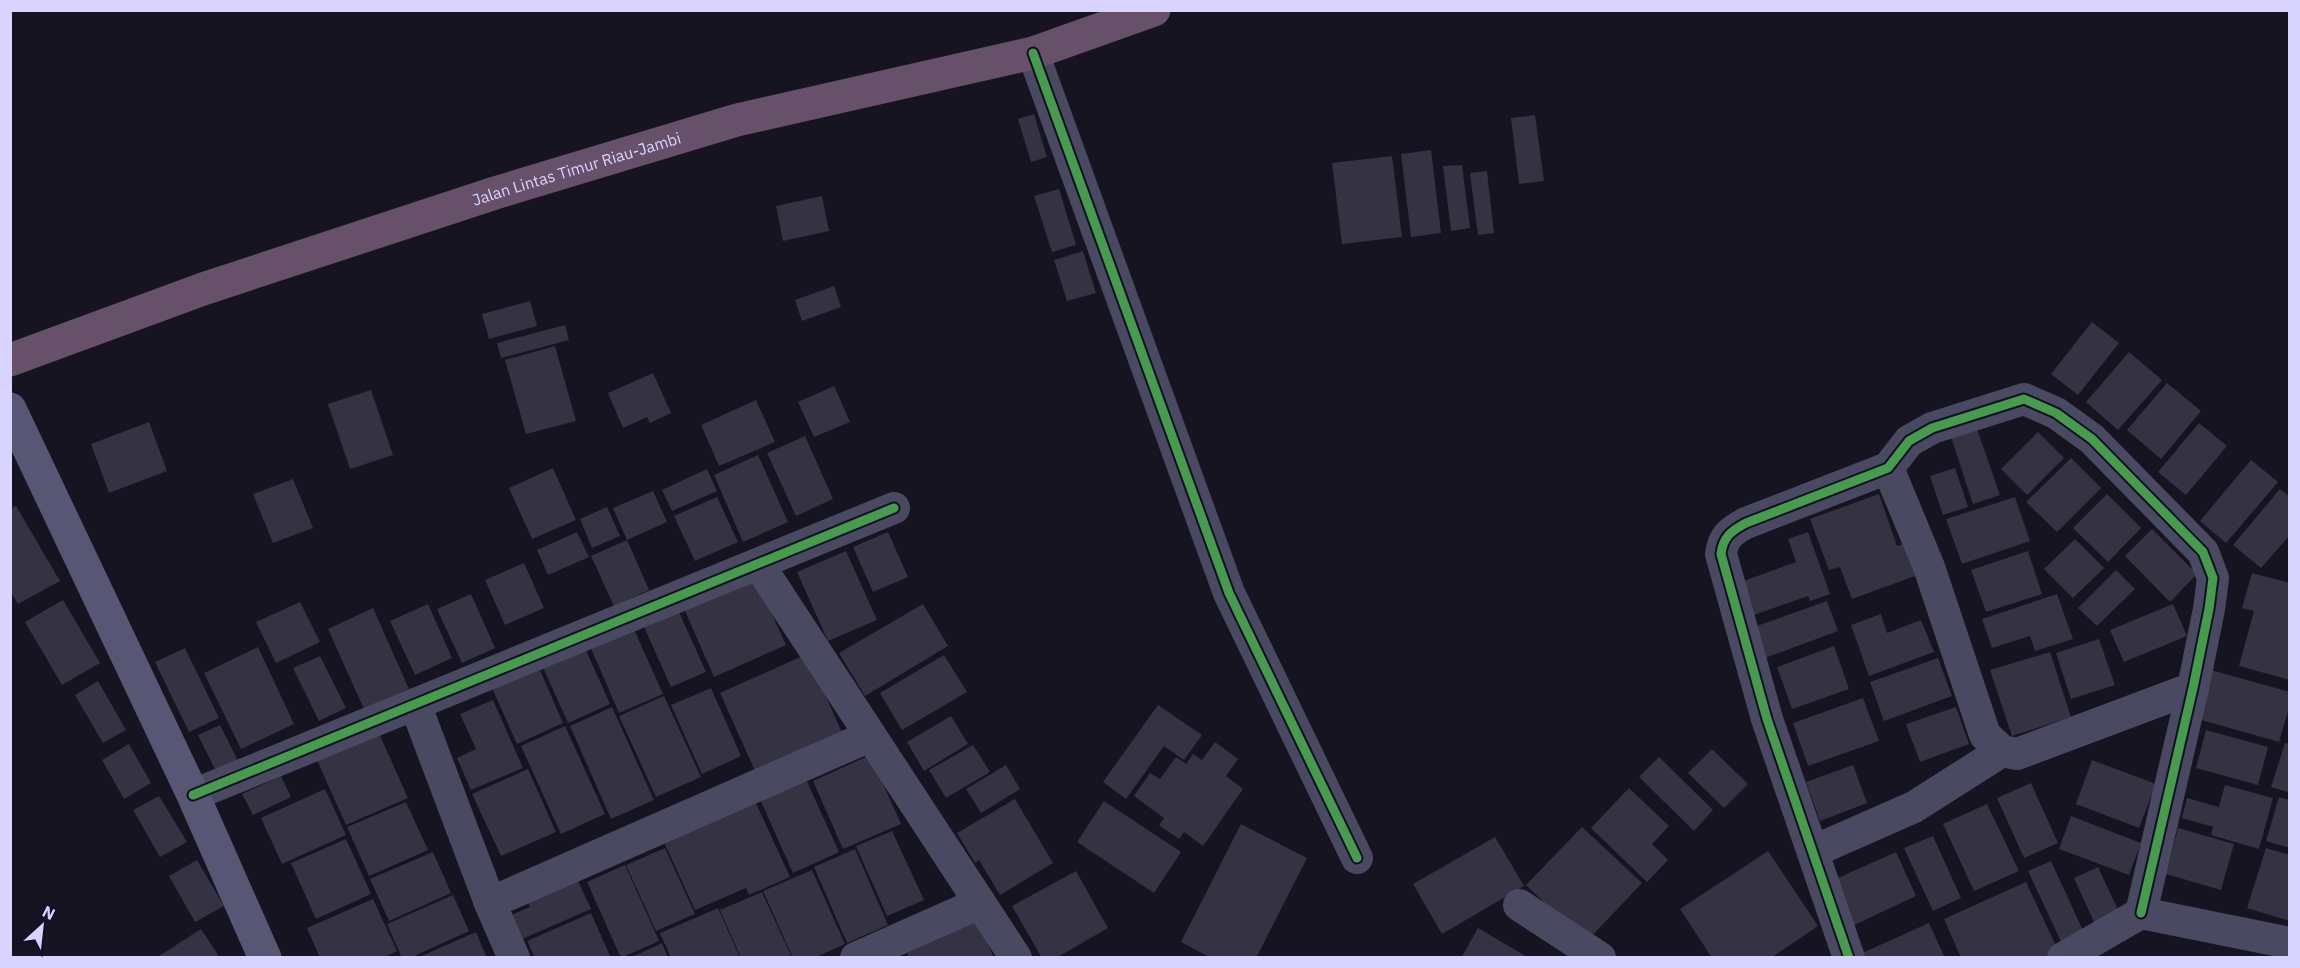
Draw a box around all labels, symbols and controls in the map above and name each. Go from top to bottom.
street label: Jalan Lintas Timur Riau-Jambi [469,128,683,210]
north arrow [12,896,72,956]
text: N [39,901,59,924]

